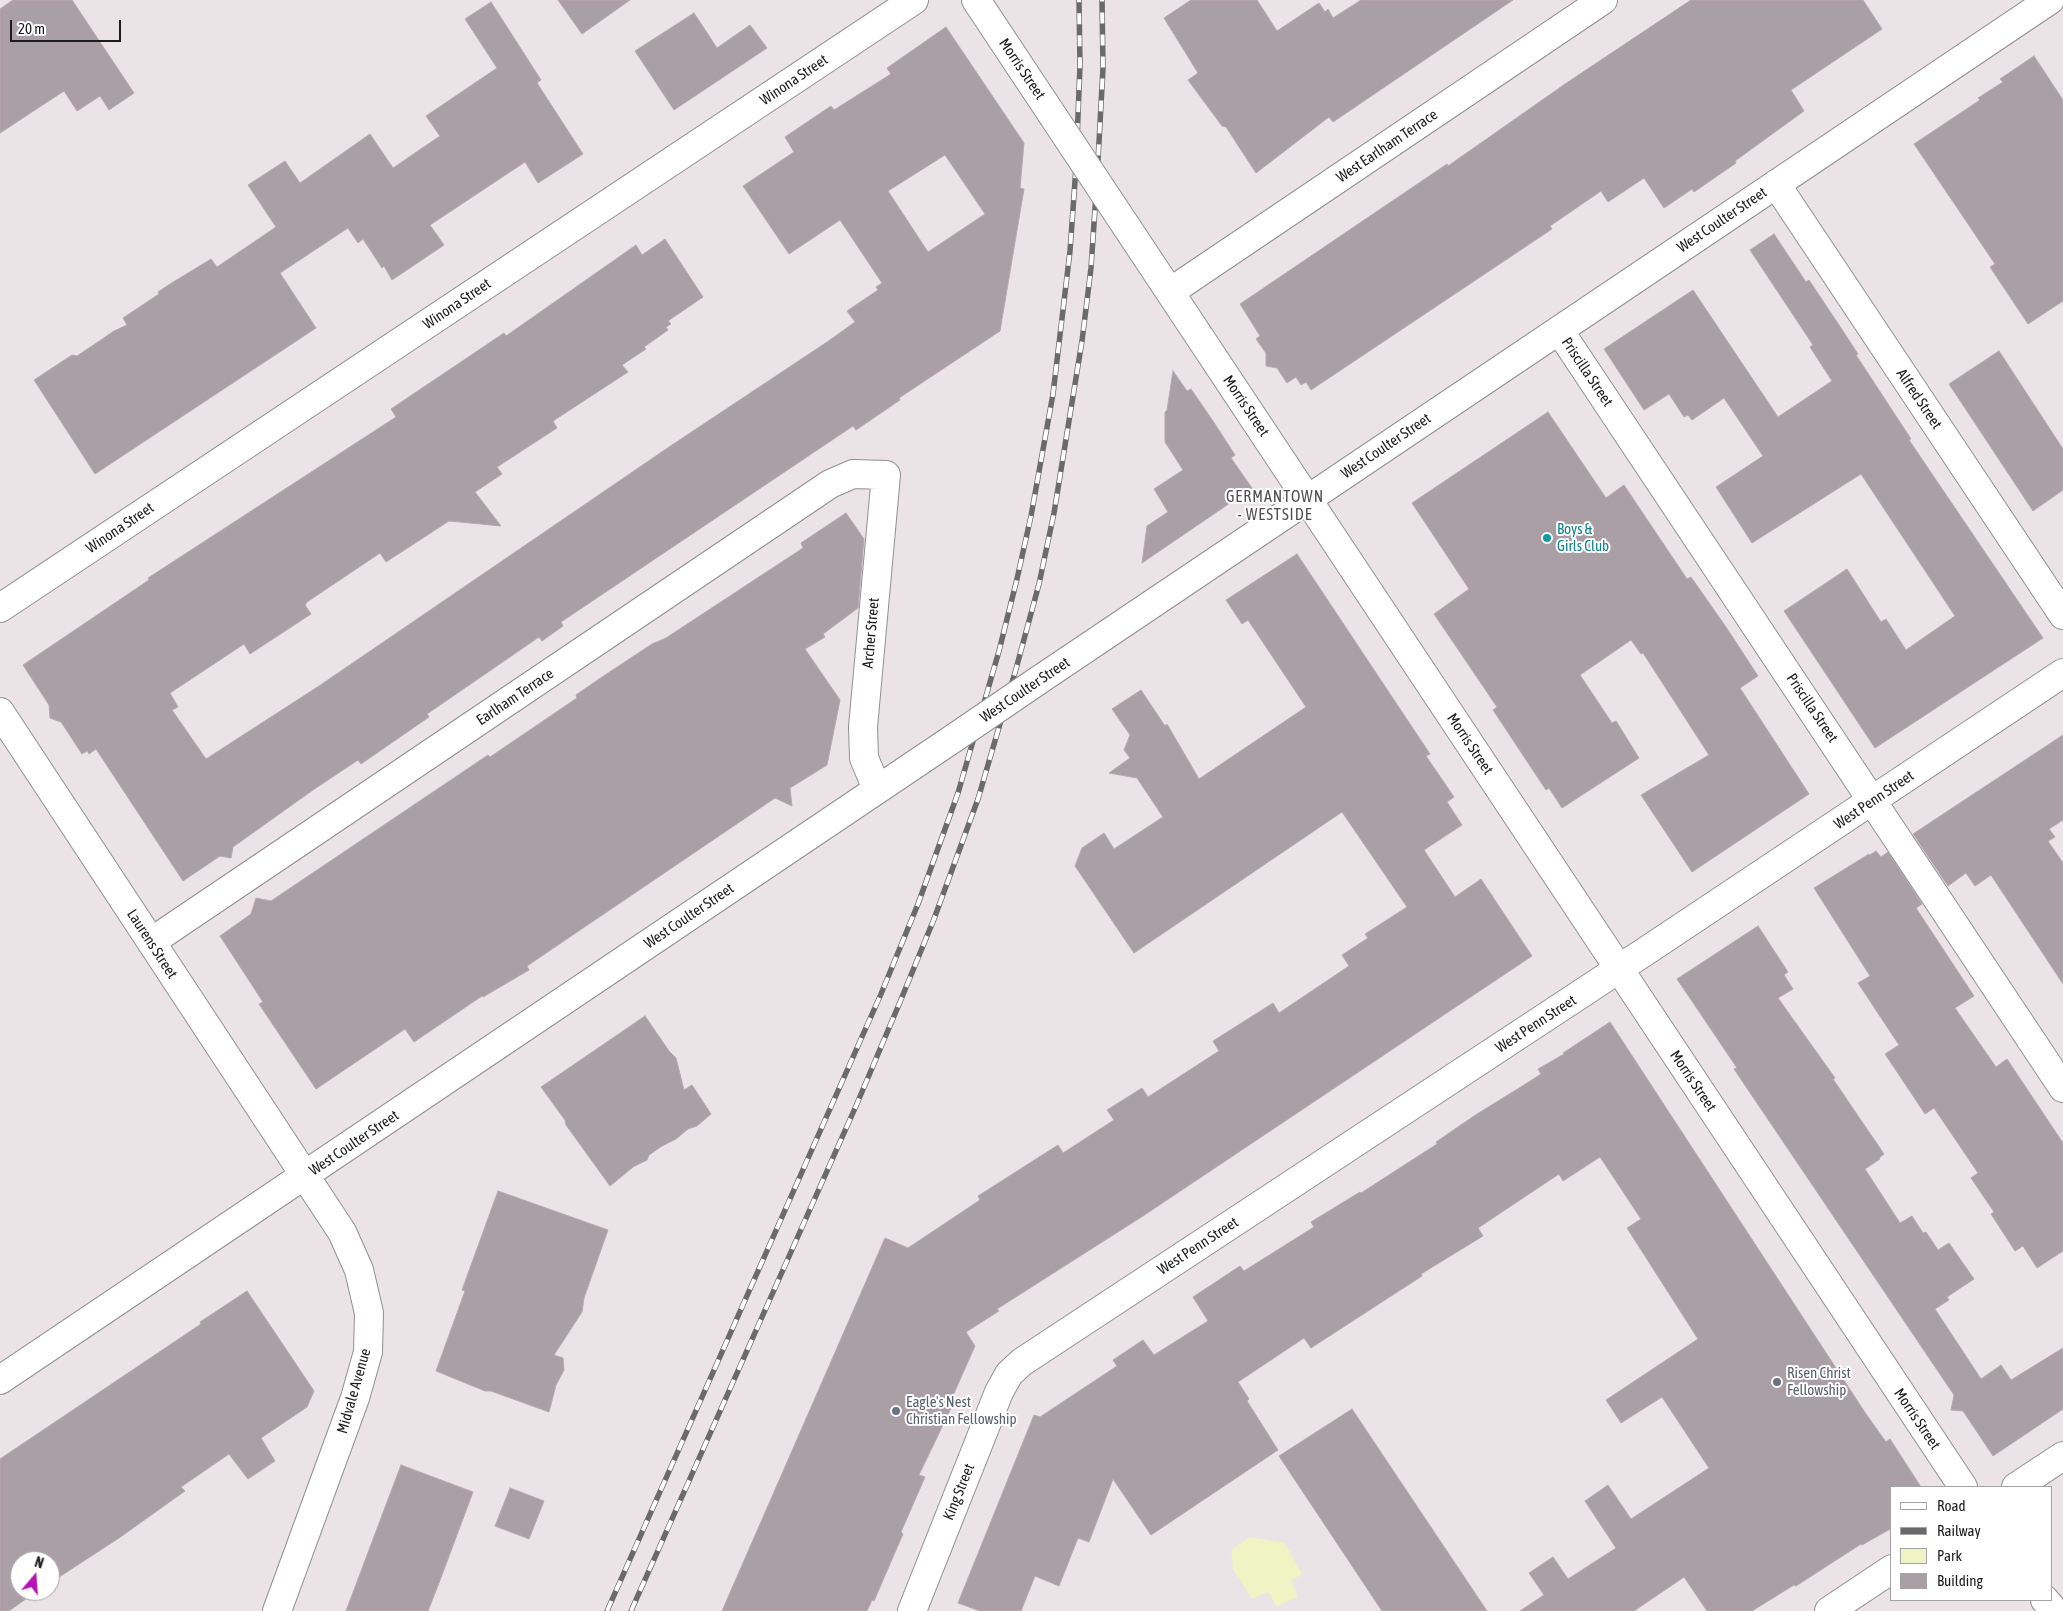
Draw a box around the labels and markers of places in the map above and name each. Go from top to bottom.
place label: Boys & Girls Club [1557,520,1609,555]
marker: Boys & Girls Club [1541,532,1553,544]
place label: Risen Christ Fellowship [1787,1364,1851,1399]
marker: Risen Christ Fellowship [1771,1376,1783,1388]
place label: Eagle's Nest Christian Fellowship [906,1393,1017,1428]
marker: Eagle's Nest Christian Fellowship [890,1405,902,1417]

